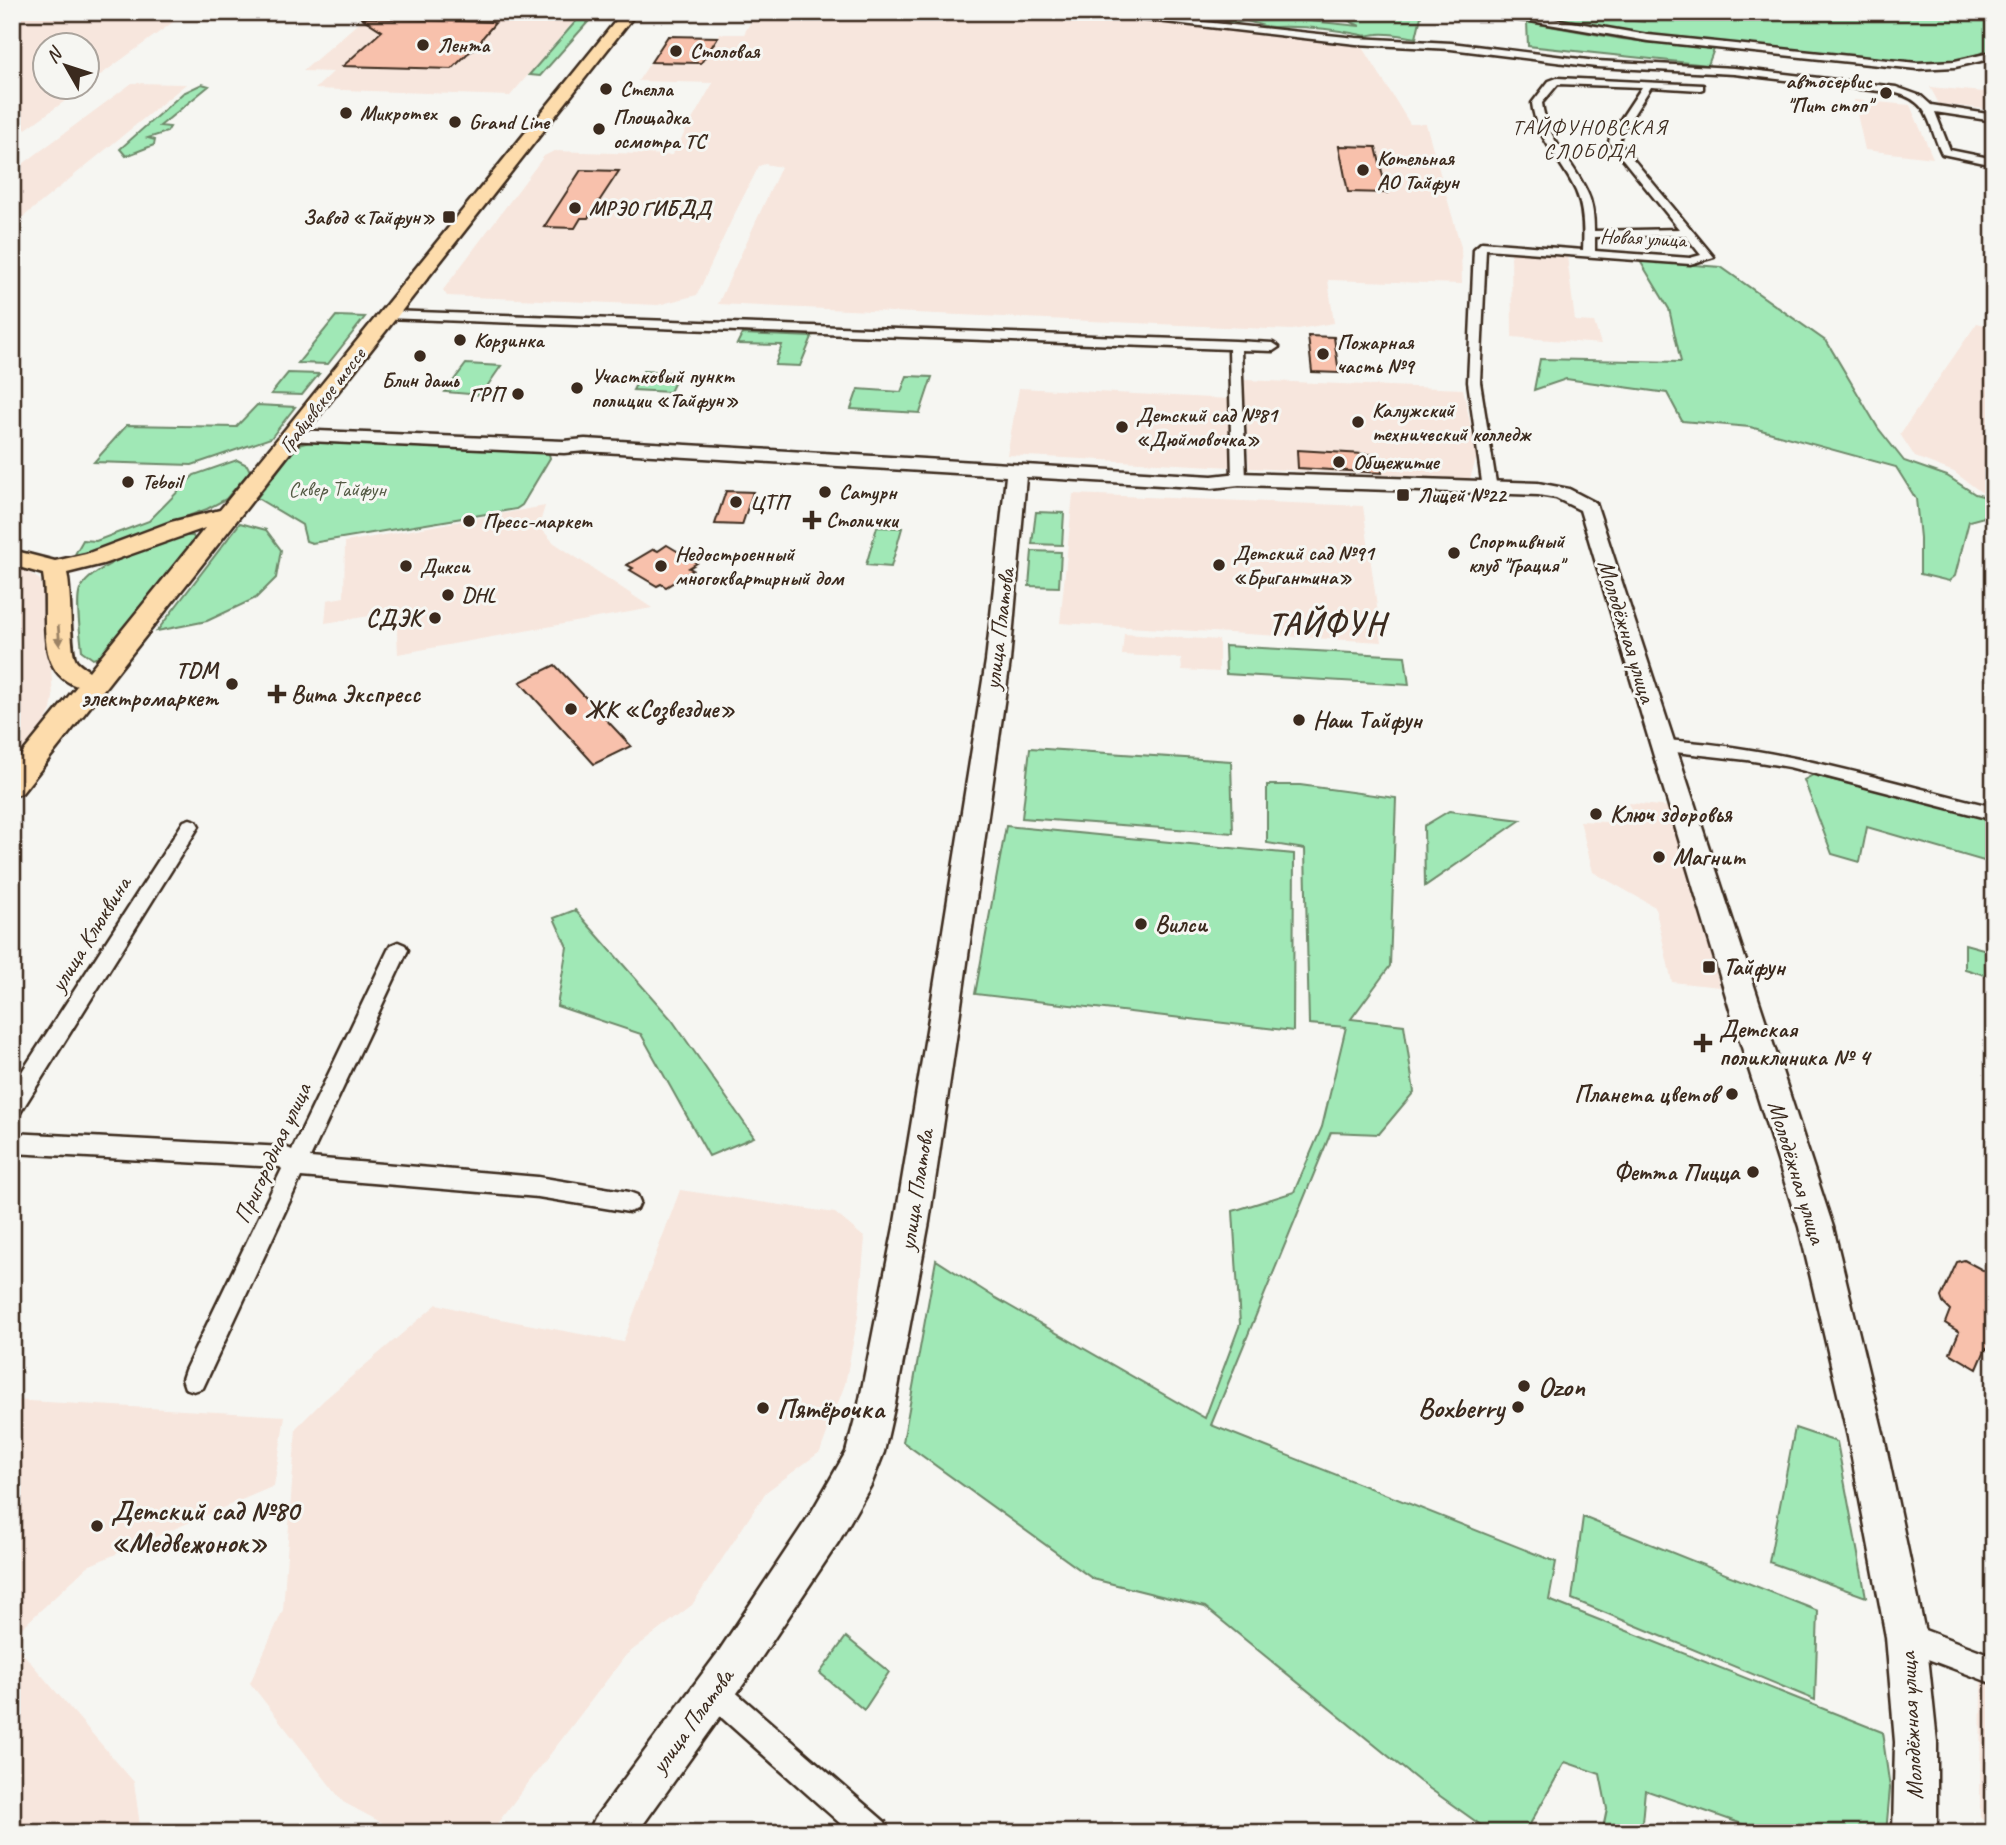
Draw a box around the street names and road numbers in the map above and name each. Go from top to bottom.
street label: Новая улица [1599,223,1689,253]
street label: Грабцевское шоссе [273,341,372,458]
street label: Молодёжная улица [1591,556,1663,707]
street label: улица Платова [976,564,1022,693]
street label: улица Клюквина [42,869,138,999]
street label: Пригородная улица [226,1077,318,1228]
street label: Молодёжная улица [1761,1097,1833,1248]
street label: улица Платова [891,1125,941,1255]
street label: Молодёжная улица [1892,1650,1930,1801]
street label: улица Платова [643,1661,741,1781]

